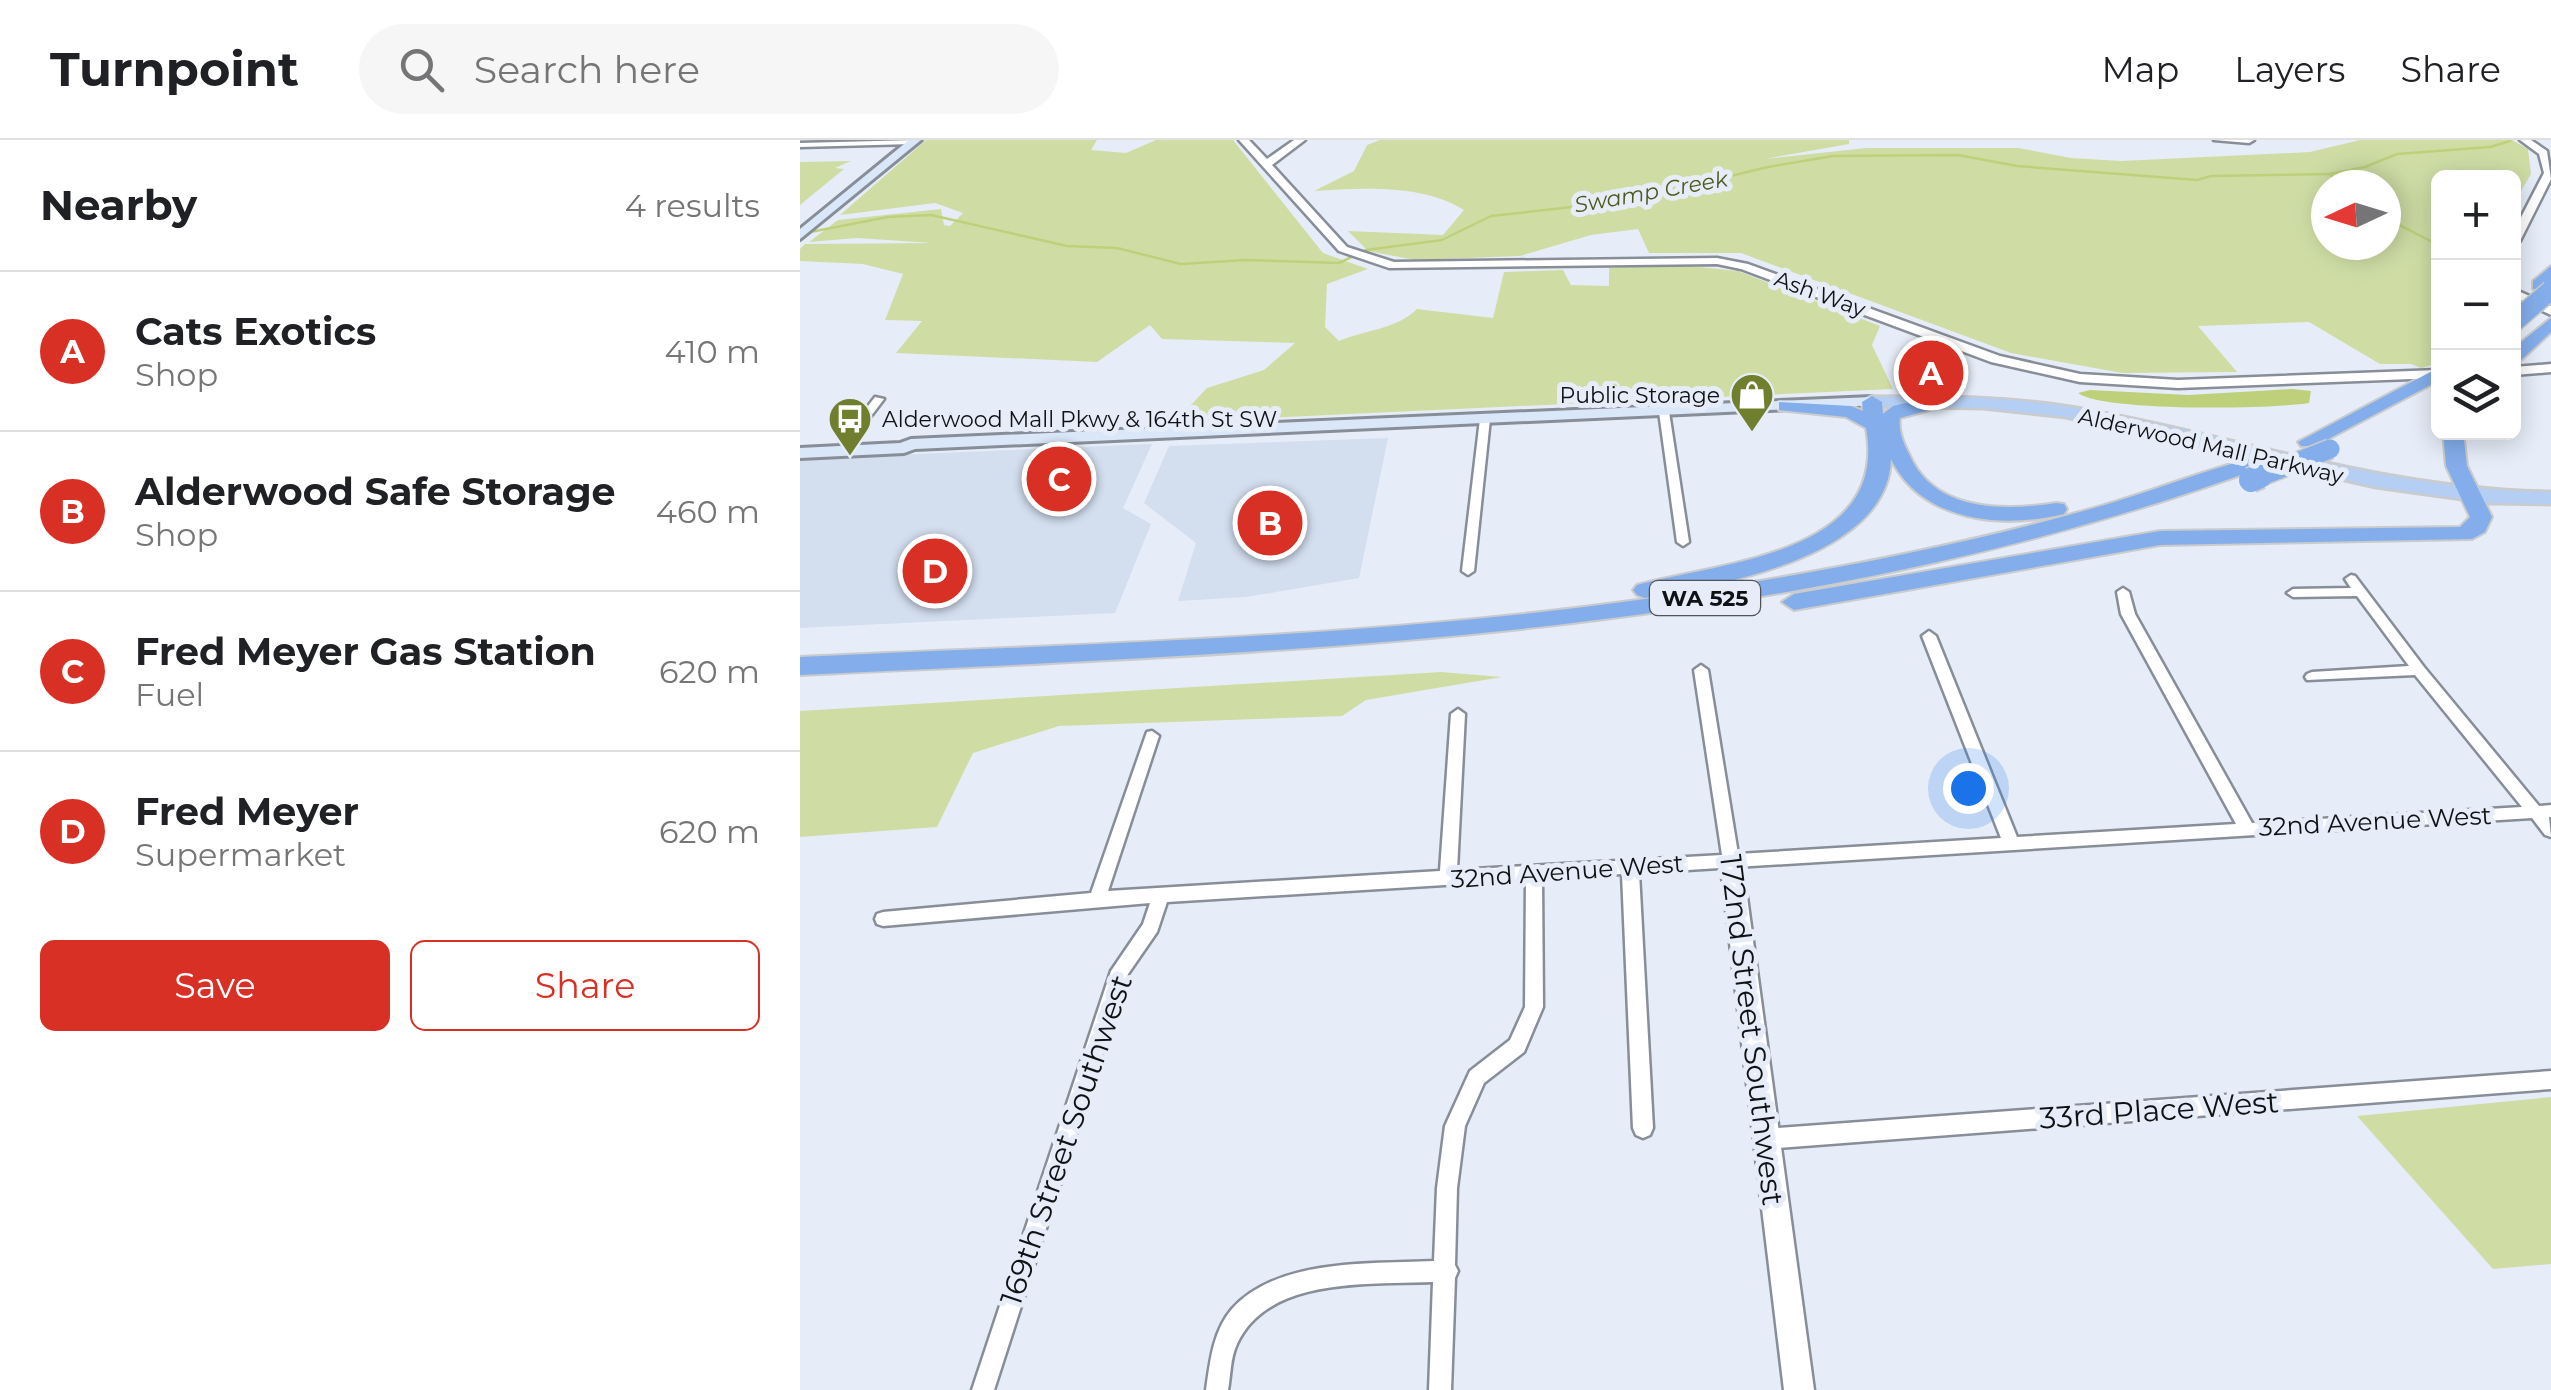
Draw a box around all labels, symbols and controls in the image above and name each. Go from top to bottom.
search box [359,24,1059,114]
text: Turnpoint [50,40,299,98]
icon: search [394,42,449,97]
text: Search here [474,46,700,93]
text: Map [2101,48,2179,91]
text: Layers [2234,48,2345,91]
text: Share [2400,48,2501,91]
water label: Swamp Creek [1572,165,1731,219]
north arrow [2311,170,2401,260]
map controls [2431,170,2521,440]
button: + [2431,170,2521,260]
text: Nearby [40,179,197,231]
text: 4 results [625,186,760,225]
button: − [2431,260,2521,350]
street label: Ash Way [1771,265,1869,323]
text: Cats Exotics [135,308,376,355]
text: A [60,332,85,371]
text: 410 m [665,332,760,371]
pin: A [1898,336,1964,410]
button: layers [2431,350,2521,440]
text: Shop [135,355,218,394]
shop icon: Public Storage [1729,372,1775,433]
place label: Public Storage [1559,382,1720,409]
bus stop icon: Alderwood Mall Pkwy & 164th St SW [827,396,873,457]
street label: Alderwood Mall Parkway [2076,402,2346,490]
place label: Alderwood Mall Pkwy & 164th St SW [882,406,1277,433]
pin: C [1026,442,1092,516]
text: Alderwood Safe Storage [135,468,616,515]
pin: B [1238,486,1302,560]
text: B [60,492,85,531]
text: 460 m [656,492,760,531]
text: Shop [135,515,218,554]
pin: D [902,534,968,608]
road number: WA 525 [1650,581,1760,615]
text: Fred Meyer Gas Station [135,628,596,675]
text: C [61,652,84,691]
text: 620 m [659,652,760,691]
text: Fuel [135,675,204,714]
your location [1943,763,1994,814]
text: Fred Meyer [135,788,359,835]
street label: 32nd Avenue West [2258,800,2492,842]
text: D [59,812,86,851]
text: 620 m [659,812,760,851]
text: Supermarket [135,835,346,874]
street label: 32nd Avenue West [1450,848,1684,894]
street label: 172nd Street Southwest [1712,853,1792,1207]
button: Save [40,940,390,1031]
button: Share [410,940,760,1031]
street label: 169th Street Southwest [992,970,1140,1310]
street label: 33rd Place West [2038,1083,2280,1137]

